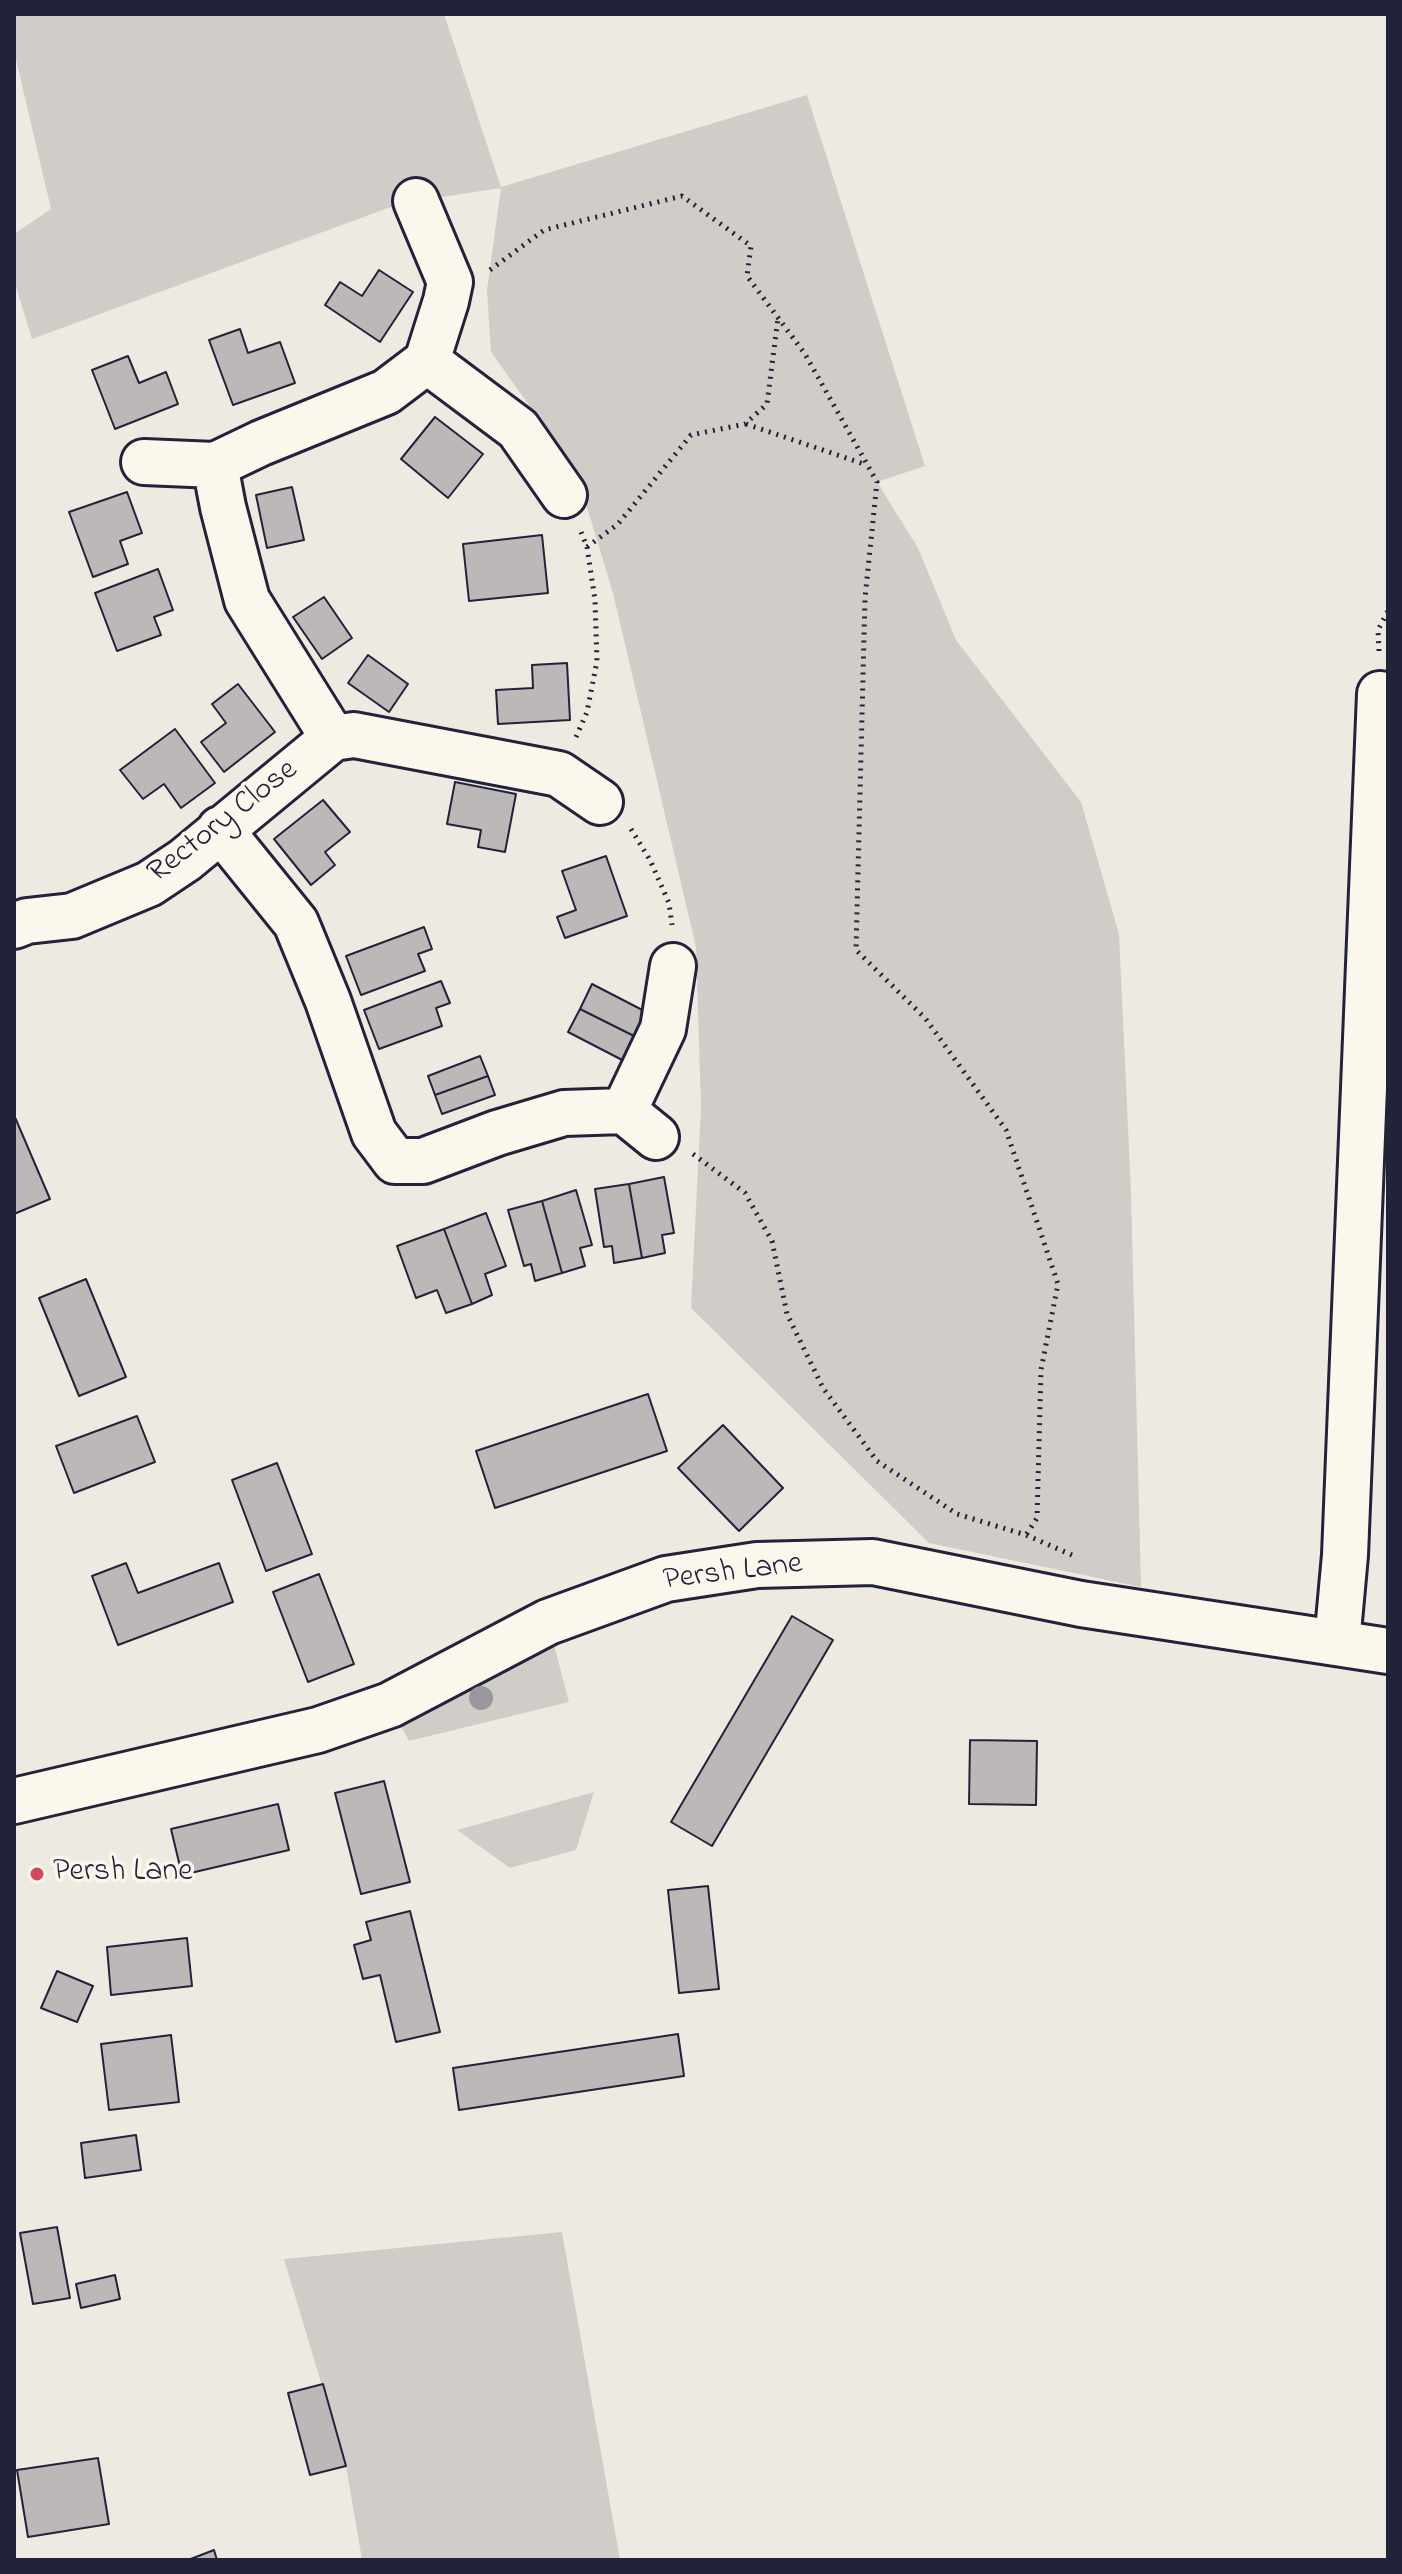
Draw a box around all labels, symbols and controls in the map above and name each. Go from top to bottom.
street label: Rectory Close [141,753,307,893]
street label: Persh Lane [661,1546,805,1602]
place label: Persh Lane [53,1855,193,1893]
marker: Persh Lane [28,1865,46,1883]

